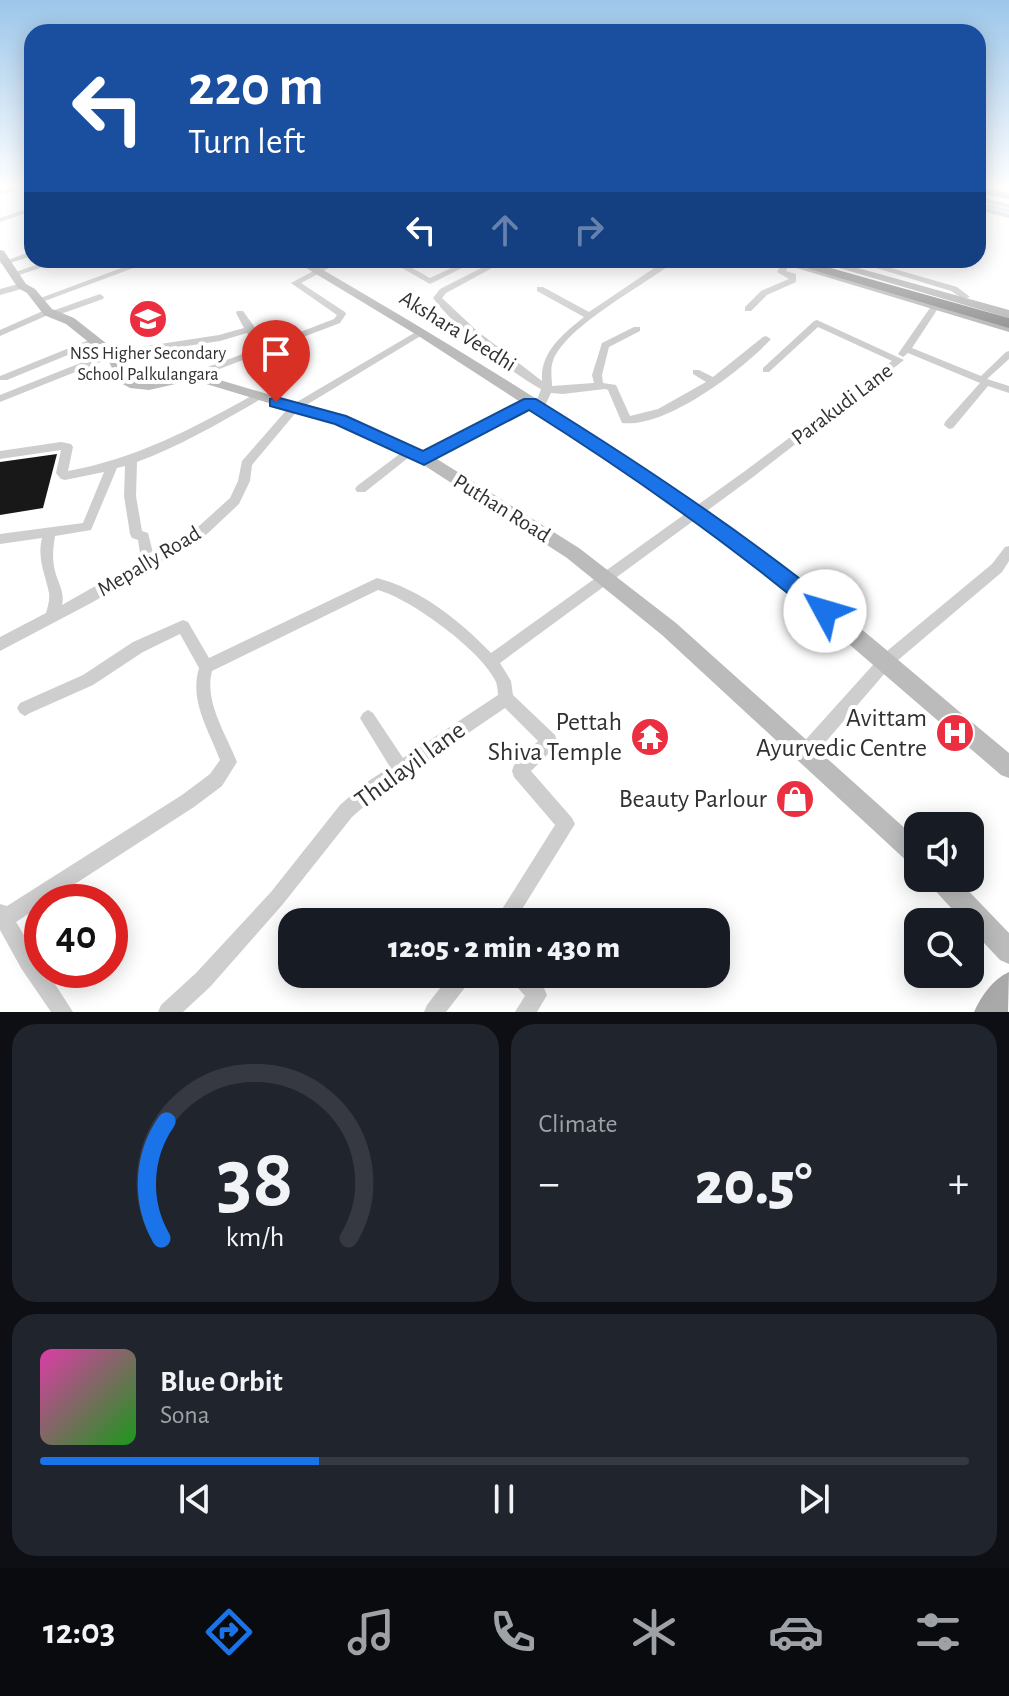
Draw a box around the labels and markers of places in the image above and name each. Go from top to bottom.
school or university icon: NSS Higher Secondary School Palkulangara [127,298,169,340]
pin [242,320,310,402]
place label: NSS Higher Secondary School Palkulangara [70,345,227,384]
place label: Avittam Ayurvedic Centre [756,705,927,761]
place label: Pettah Shiva Temple [488,709,622,765]
hospital icon: Avittam Ayurvedic Centre [934,712,976,754]
temple icon: Pettah Shiva Temple [629,716,671,758]
shop icon: Beauty Parlour [774,778,816,820]
place label: Beauty Parlour [619,786,768,812]

